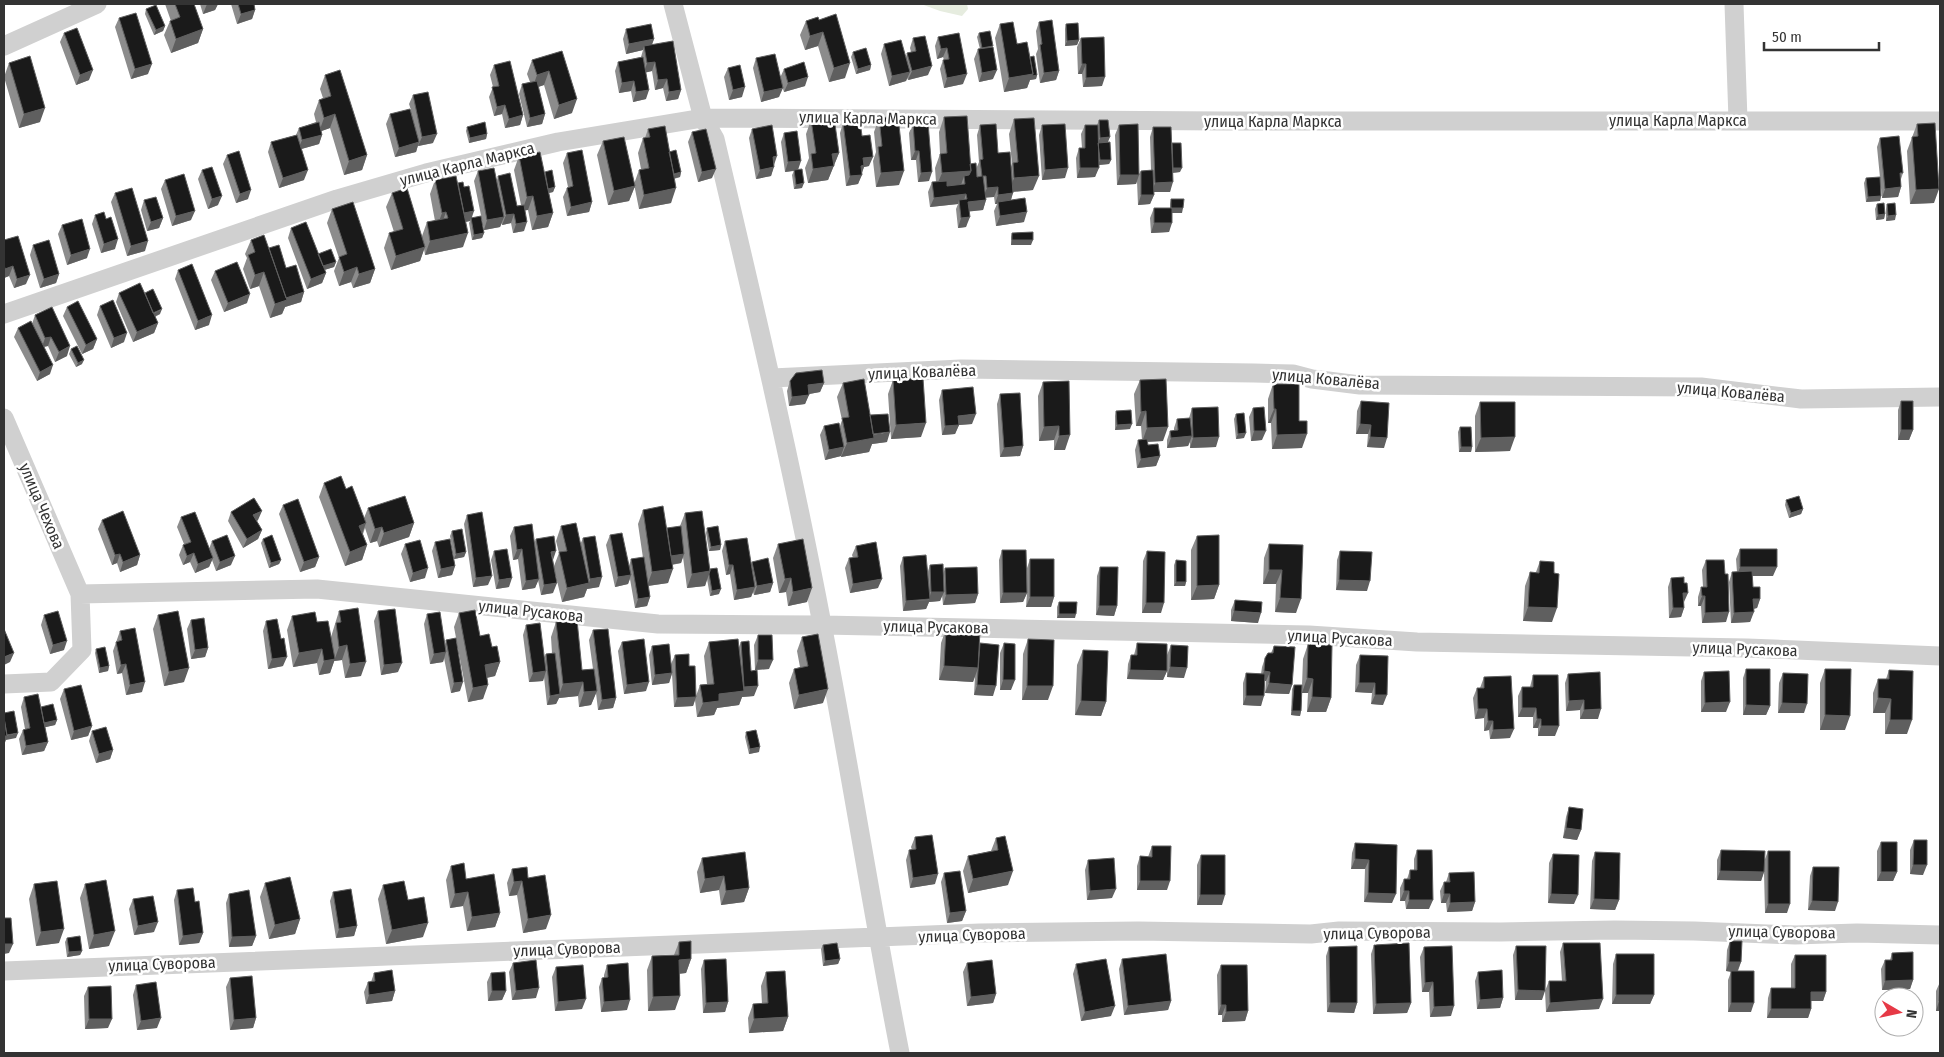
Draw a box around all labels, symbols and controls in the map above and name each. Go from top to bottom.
scale bar [1764,20,1879,52]
text: 50 m [1772,28,1802,46]
street label: улица Карла Маркса [799,107,937,129]
street label: улица Карла Маркса [1609,111,1747,130]
street label: улица Карла Маркса [1204,112,1342,131]
street label: улица Карла Маркса [398,138,536,190]
street label: улица Ковалёва [868,361,977,383]
street label: улица Ковалёва [1271,365,1381,393]
street label: улица Ковалёва [1676,378,1786,406]
street label: улица Чехова [15,460,69,552]
street label: улица Русакова [478,596,584,626]
street label: улица Русакова [883,617,989,637]
street label: улица Русакова [1287,626,1393,650]
street label: улица Русакова [1692,638,1798,660]
street label: улица Суворова [1728,922,1836,942]
street label: улица Суворова [1323,923,1431,943]
street label: улица Суворова [918,924,1026,946]
street label: улица Суворова [513,938,621,960]
street label: улица Суворова [108,953,216,975]
north arrow [1874,987,1924,1037]
text: N [1902,1008,1920,1019]

